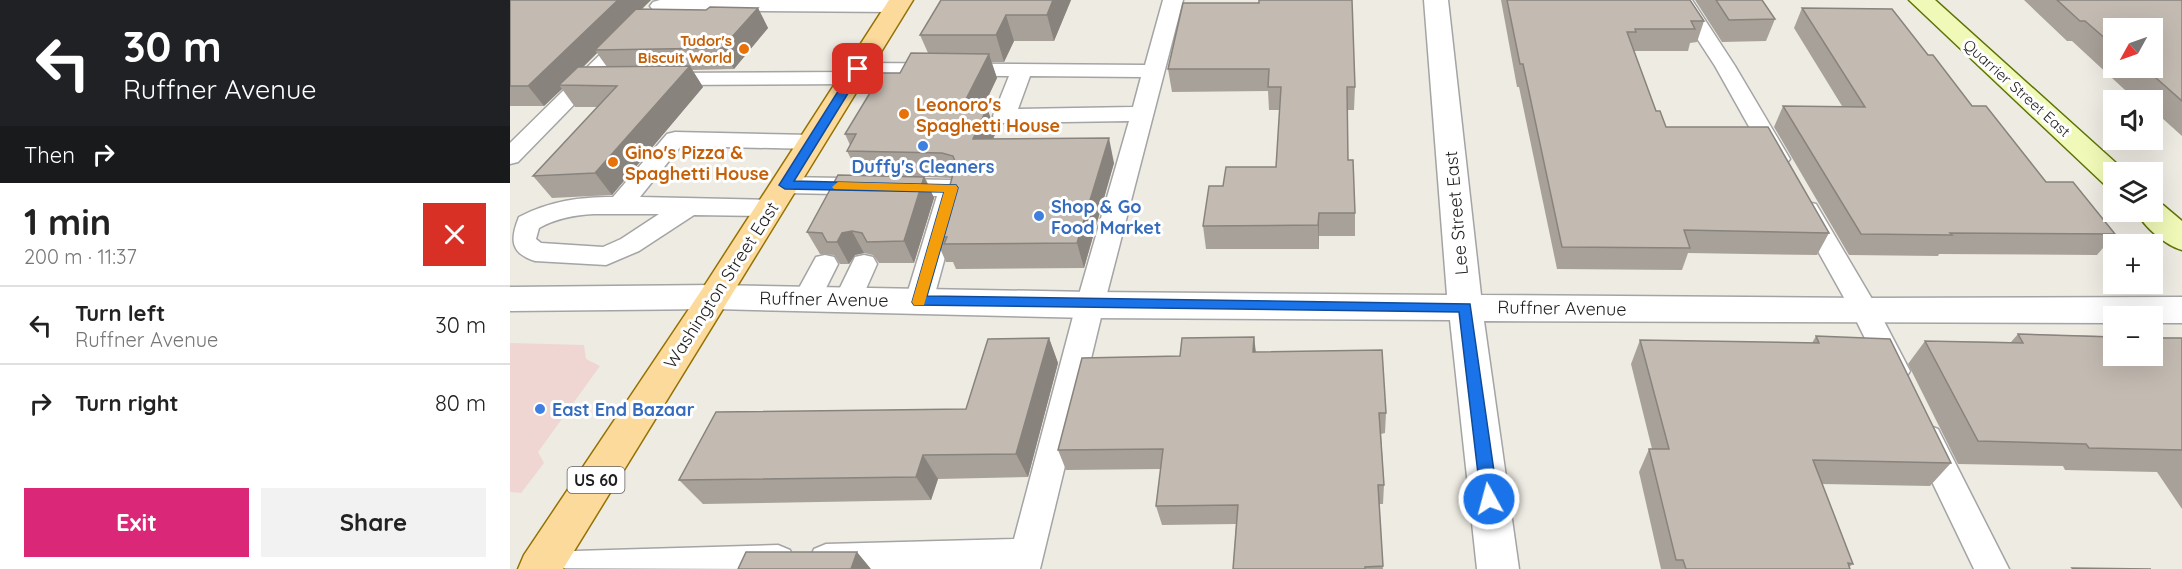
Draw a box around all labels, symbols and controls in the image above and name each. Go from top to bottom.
north arrow [2103,18,2163,78]
map controls [2103,18,2163,366]
text: 30 m [123,20,222,73]
icon: left [24,24,102,102]
place label: Tudor's Biscuit World [638,31,732,67]
street label: Quarrier Street East [1960,35,2074,141]
marker: Tudor's Biscuit World [737,42,751,56]
pin [832,43,883,94]
icon: arrive [841,52,874,85]
text: Ruffner Avenue [123,72,317,106]
button: sound [2103,90,2163,150]
place label: Leonoro's Spaghetti House [916,93,1060,137]
marker: Leonoro's Spaghetti House [897,107,911,121]
icon: right [87,138,120,171]
marker: Duffy's Cleaners [916,139,930,153]
text: Then [24,141,75,169]
place label: Gino's Pizza & Spaghetti House [625,141,769,185]
street label: Lee Street East [1439,150,1473,276]
marker: Gino's Pizza & Spaghetti House [606,155,620,169]
place label: Duffy's Cleaners [851,155,995,178]
button: layers [2103,162,2163,222]
place label: Shop & Go Food Market [1051,195,1161,239]
street label: Washington Street East [658,197,784,373]
text: 1 min [24,199,111,244]
button: close [423,203,486,266]
marker: Shop & Go Food Market [1032,209,1046,223]
button: + [2103,234,2163,294]
text: 200 m · 11:37 [24,244,137,269]
street label: Ruffner Avenue [759,286,889,312]
street label: Ruffner Avenue [1497,295,1627,321]
text: Turn left [75,299,165,327]
button: − [2103,306,2163,366]
icon: left [24,309,57,342]
text: 30 m [435,311,486,339]
text: Ruffner Avenue [75,327,218,352]
icon: right [24,387,57,420]
text: Turn right [75,389,179,417]
text: 80 m [435,389,486,417]
place label: East End Bazaar [552,398,695,421]
marker: East End Bazaar [533,402,547,416]
road number: US 60 [568,467,625,493]
position arrow [1457,467,1521,531]
button: Exit [24,488,249,557]
button: Share [261,488,486,557]

